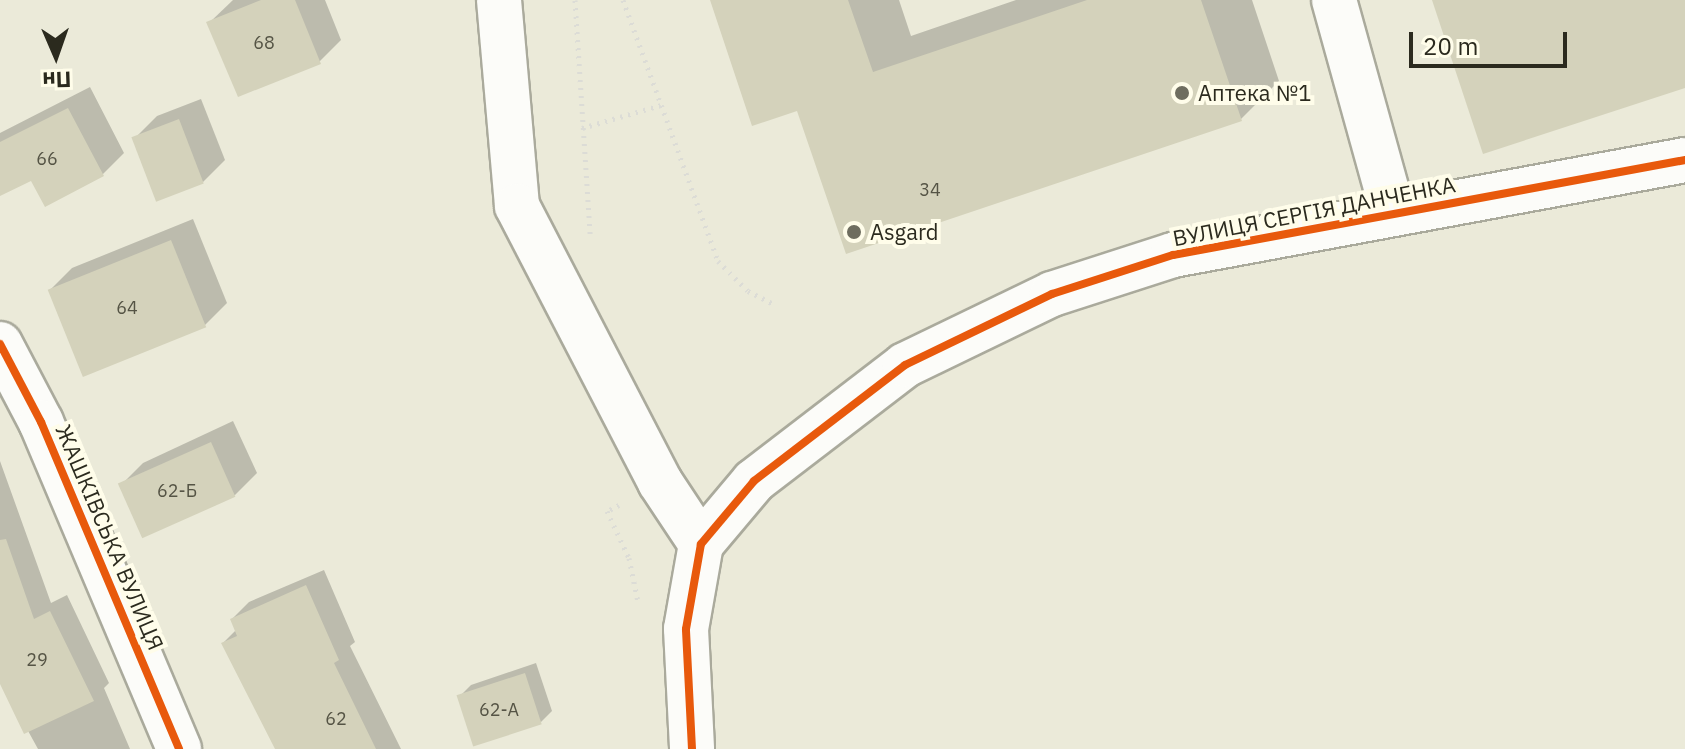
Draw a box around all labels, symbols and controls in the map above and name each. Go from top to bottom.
north arrow [16,16,96,96]
scale bar [1413,16,1571,66]
text: 20 m [1423,30,1478,62]
house number: 68 [253,32,275,54]
text: Пн [42,65,72,95]
place label: Аптека №1 [1198,80,1311,106]
marker: Аптека №1 [1173,84,1191,102]
house number: 66 [36,148,58,170]
street label: ВУЛИЦЯ СЕРГІЯ ДАНЧЕНКА [1170,171,1458,251]
house number: 34 [919,179,941,201]
place label: Asgard [870,219,939,245]
marker: Asgard [845,223,863,241]
house number: 64 [116,297,138,319]
street label: ЖАШКІВСЬКА ВУЛИЦЯ [50,420,170,654]
house number: 62-Б [157,480,197,502]
house number: 29 [26,649,48,671]
house number: 62-А [479,699,519,721]
house number: 62 [325,708,347,730]

